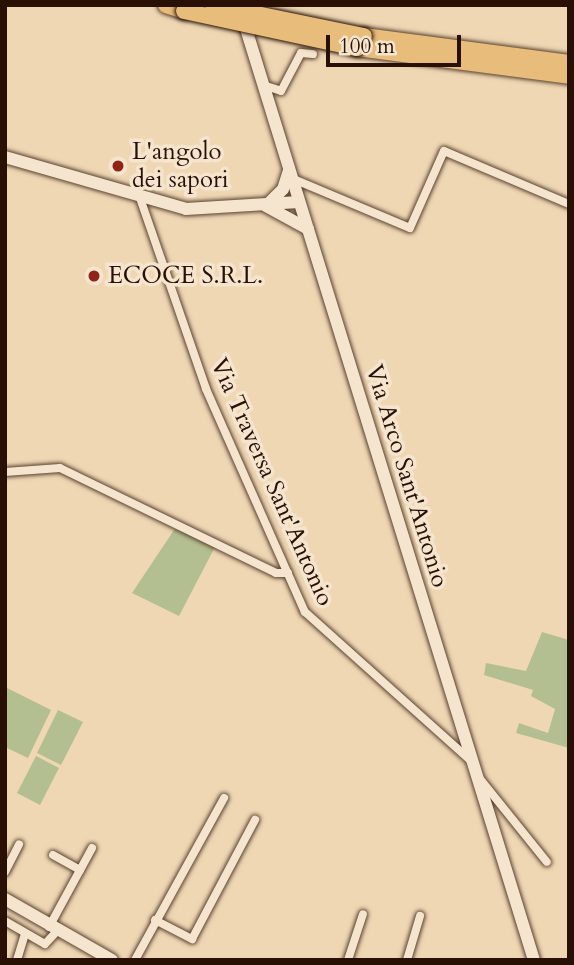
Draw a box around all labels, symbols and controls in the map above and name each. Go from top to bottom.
scale bar [329,21,464,65]
text: 100 m [339,32,395,61]
place label: L'angolo dei sapori [132,138,229,194]
marker: L'angolo dei sapori [110,158,126,174]
place label: ECOCE S.R.L. [108,262,263,290]
marker: ECOCE S.R.L. [86,268,102,284]
street label: Via Traversa Sant'Antonio [204,354,340,610]
street label: Via Arco Sant'Antonio [359,361,455,591]

